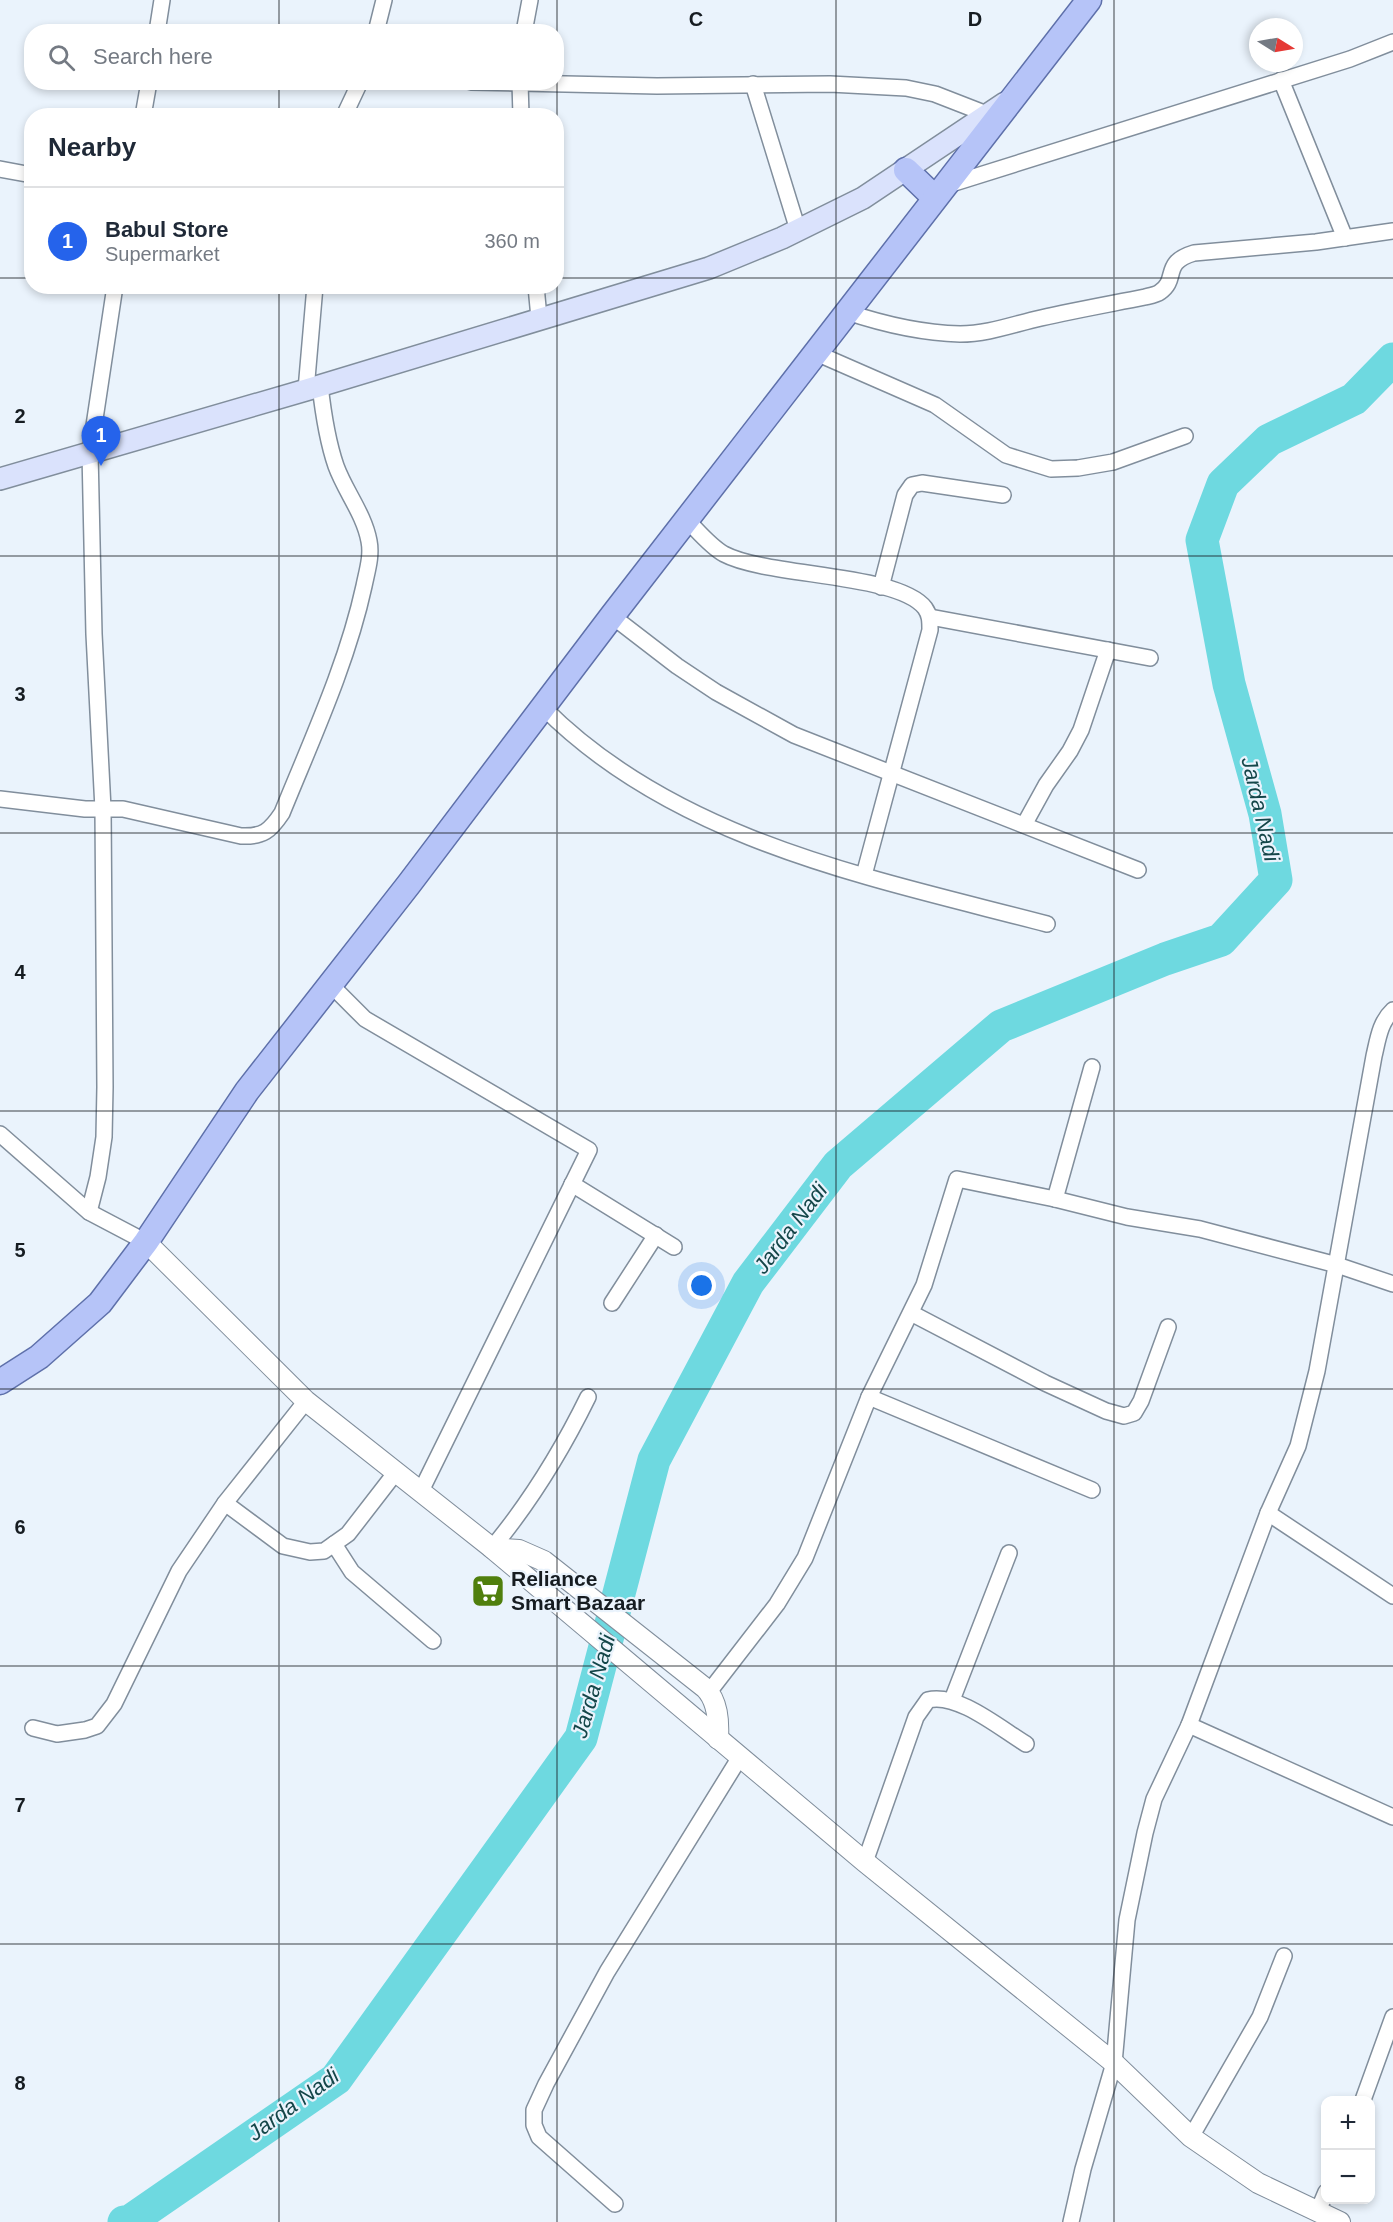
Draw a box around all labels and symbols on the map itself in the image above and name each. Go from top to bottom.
text: C [689,8,703,30]
text: D [968,8,982,30]
north arrow [1249,18,1303,72]
text: 2 [14,405,26,427]
pin: 1 [82,416,120,466]
text: 3 [14,683,26,705]
water label: Jarda Nadi [1236,753,1285,865]
text: 4 [14,961,26,983]
water label: Jarda Nadi [748,1177,833,1279]
text: 5 [14,1239,26,1261]
your location [687,1271,716,1300]
text: 6 [14,1516,26,1538]
place label: Reliance Smart Bazaar [511,1567,645,1614]
supermarket icon: Reliance Smart Bazaar [470,1573,506,1609]
water label: Jarda Nadi [567,1630,620,1742]
text: 7 [14,1794,26,1816]
water label: Jarda Nadi [242,2062,345,2146]
text: 8 [14,2072,26,2094]

